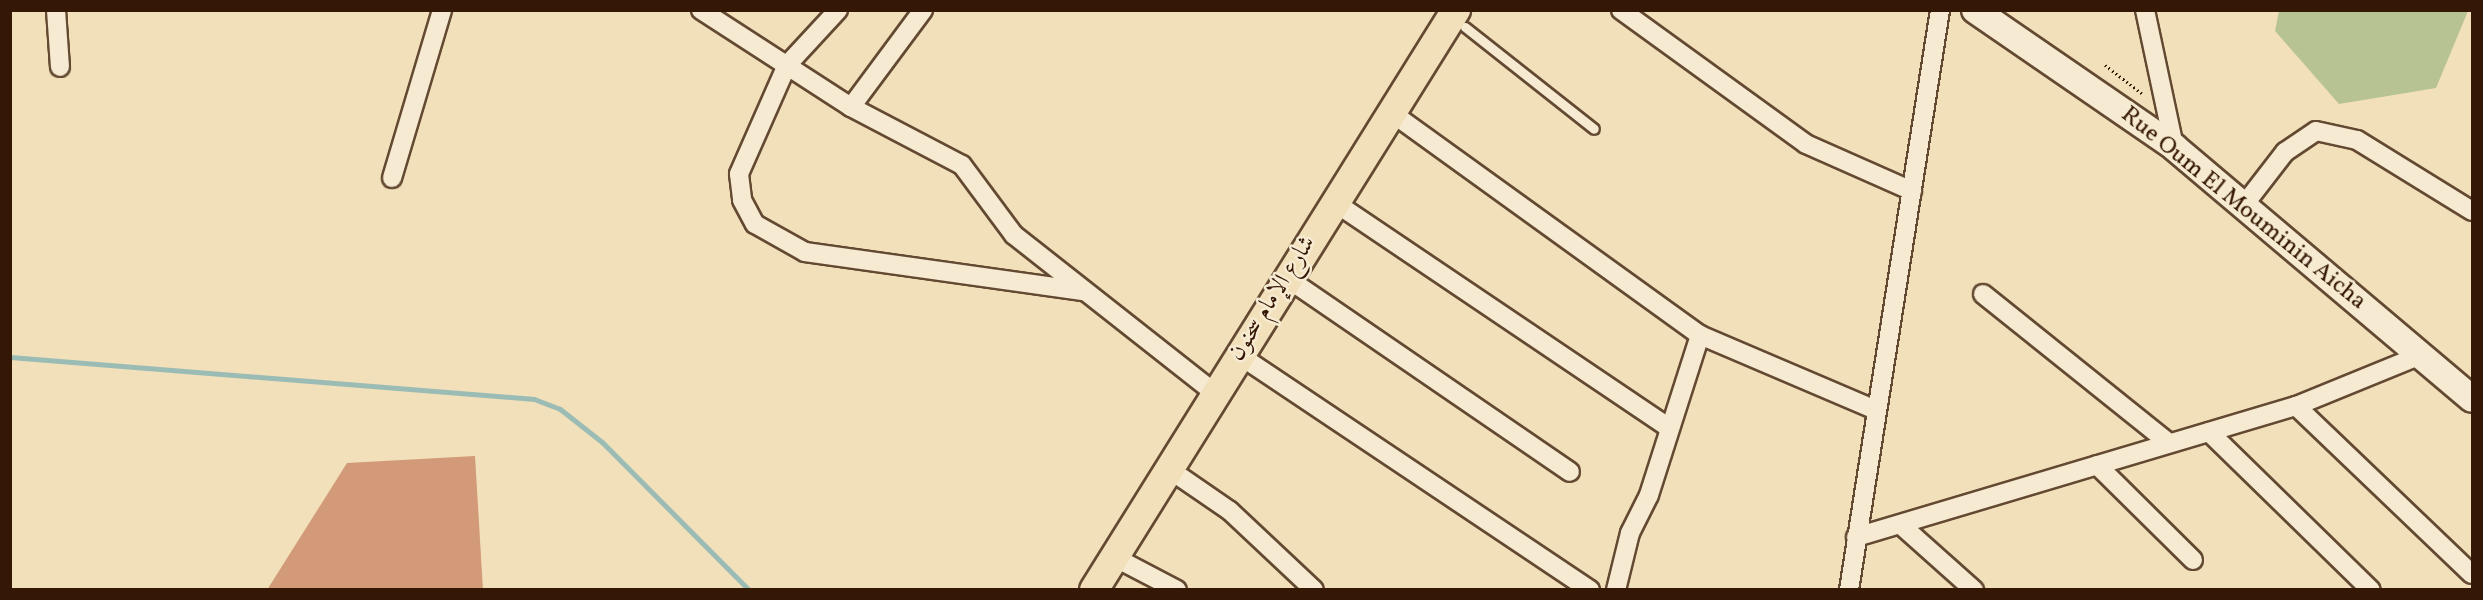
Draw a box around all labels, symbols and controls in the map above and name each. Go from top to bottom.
street label: Rue Oum El Mouminin Aicha [2114,101,2372,317]
street label: شارع الإمام سحنون [1223,231,1323,367]

